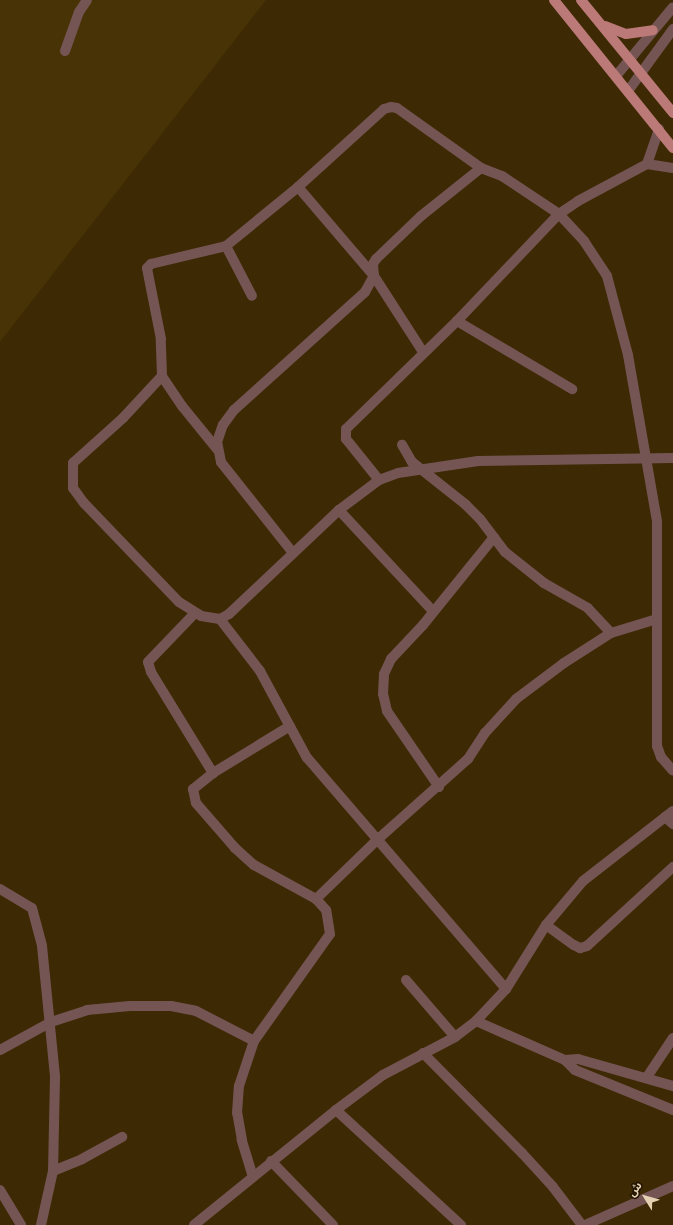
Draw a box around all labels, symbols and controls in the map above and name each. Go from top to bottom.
north arrow [625,1177,665,1217]
text: ش [625,1180,645,1199]

